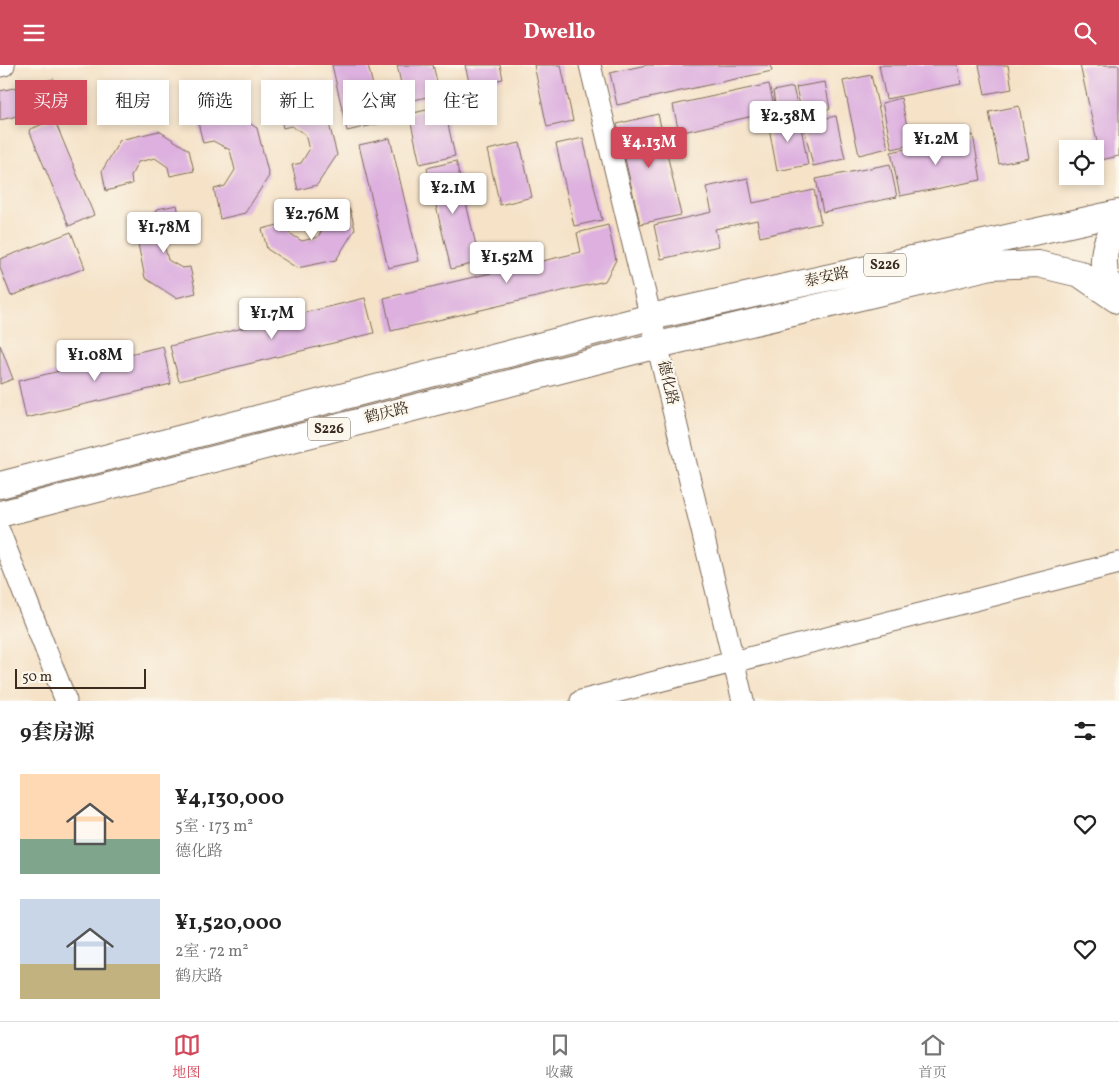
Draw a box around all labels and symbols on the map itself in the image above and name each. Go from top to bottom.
pin: ¥2.38M [747,101,829,143]
pin: ¥1.2M [901,123,971,166]
pin: ¥4.13M [608,127,690,169]
pin: ¥2.1M [418,173,488,215]
pin: ¥2.76M [271,199,353,241]
pin: ¥1.78M [123,211,205,254]
pin: ¥1.52M [466,241,548,284]
road number: S226 [864,253,906,277]
street label: 泰安路 [803,263,851,293]
pin: ¥1.7M [237,297,307,340]
pin: ¥1.08M [54,339,136,382]
street label: 德化路 [652,359,682,407]
street label: 鹤庆路 [363,398,411,430]
road number: S226 [308,417,350,441]
scale bar [15,666,146,689]

